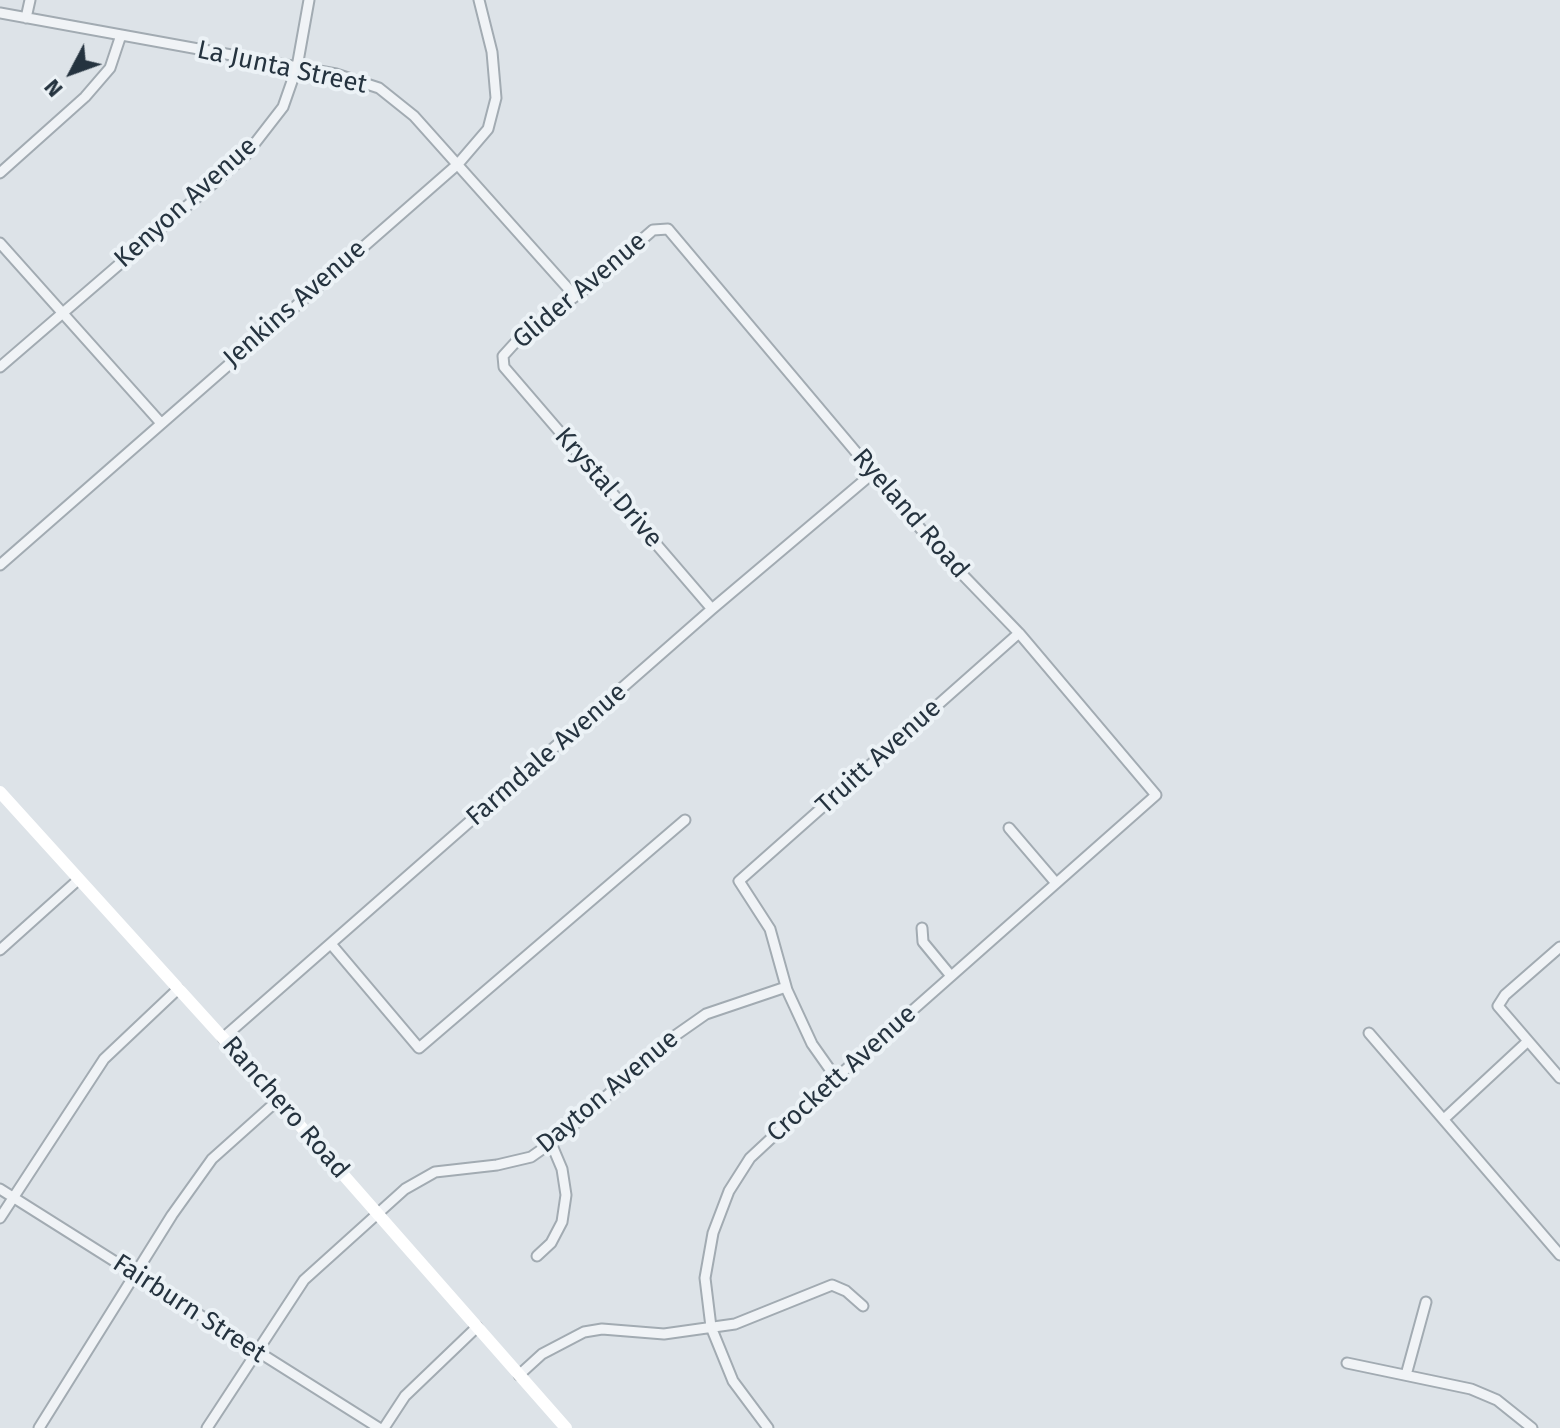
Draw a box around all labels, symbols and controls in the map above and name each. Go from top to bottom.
north arrow [32,32,112,112]
street label: La Junta Street [194,35,370,101]
text: N [39,74,68,102]
street label: Kenyon Avenue [109,131,263,275]
street label: Glider Avenue [507,226,653,356]
street label: Jenkins Avenue [217,234,373,374]
street label: Krystal Drive [547,422,669,554]
street label: Ryeland Road [845,443,975,585]
street label: Farmdale Avenue [461,677,633,833]
street label: Truitt Avenue [810,693,948,821]
street label: Crockett Avenue [761,999,923,1149]
street label: Dayton Avenue [531,1024,685,1160]
street label: Ranchero Road [215,1031,355,1185]
street label: Fairburn Street [107,1248,271,1370]

